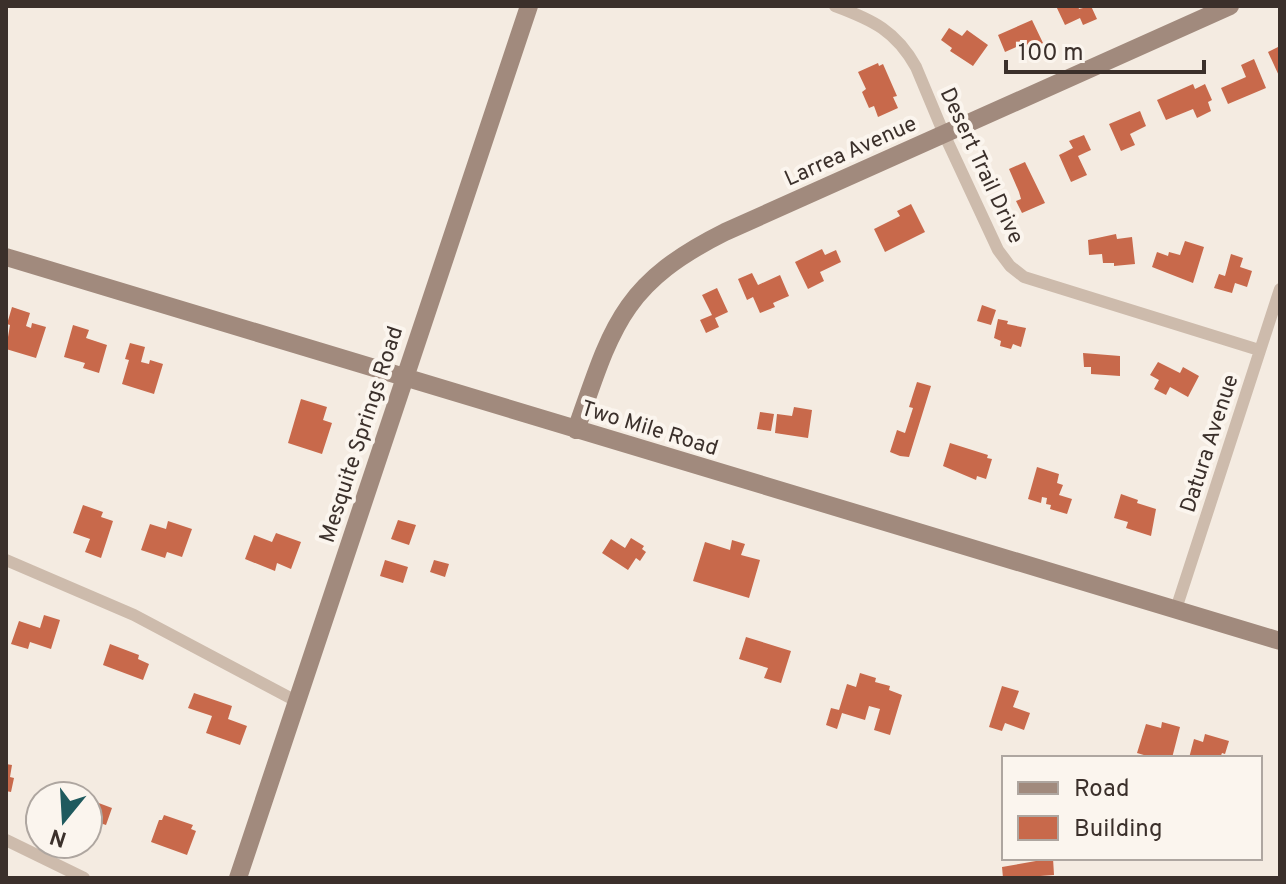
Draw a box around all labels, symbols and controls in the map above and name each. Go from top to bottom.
scale bar [1006,24,1204,74]
text: 100 m [1018,39,1084,69]
street label: Desert Trail Drive [933,84,1029,248]
street label: Larrea Avenue [781,111,921,193]
street label: Mesquite Springs Road [315,323,410,546]
street label: Datura Avenue [1175,371,1245,516]
street label: Two Mile Road [577,396,721,463]
legend [1002,756,1262,860]
text: Road [1074,775,1130,805]
north arrow [24,780,104,860]
text: Building [1074,815,1163,845]
text: N [47,821,70,852]

